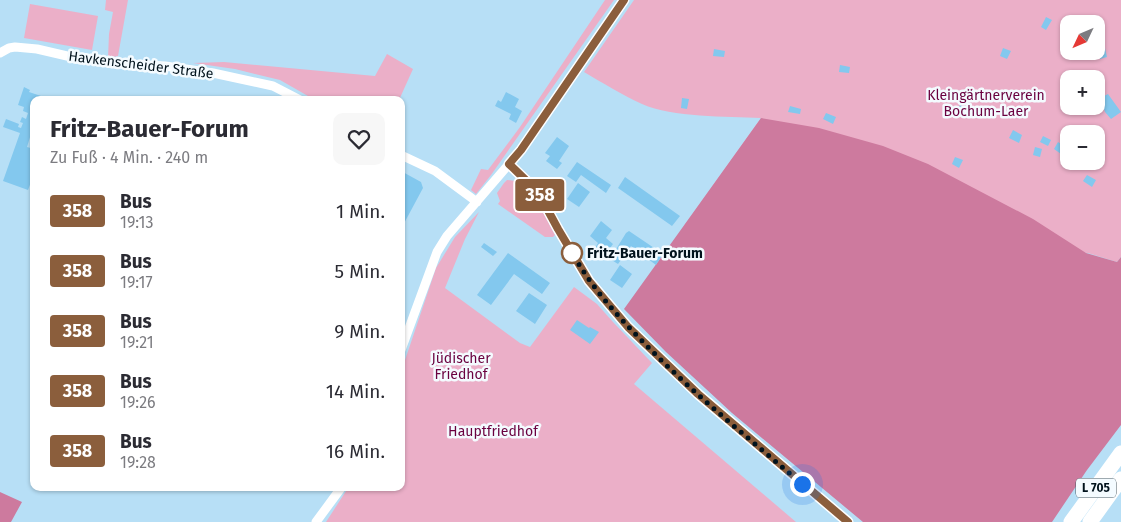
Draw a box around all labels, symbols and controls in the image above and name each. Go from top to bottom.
north arrow [1060,15,1105,60]
map controls [1060,15,1105,170]
street label: Havkenscheider Straße [68,48,214,82]
button: + [1060,70,1105,115]
park label: Kleingärtnerverein Bochum-Laer [927,87,1045,120]
button: heart [333,113,385,165]
text: Fritz-Bauer-Forum [50,115,249,143]
button: − [1060,125,1105,170]
text: Zu Fuß · 4 Min. · 240 m [50,148,208,167]
line badge: 358 [511,179,569,211]
text: 358 [525,184,555,206]
text: Bus [120,190,152,213]
text: 358 [63,200,92,222]
text: 1 Min. [336,200,385,223]
text: 19:13 [120,213,153,232]
marker: Fritz-Bauer-Forum [561,242,583,264]
place label: Fritz-Bauer-Forum [587,245,703,262]
text: Bus [120,250,152,273]
text: 358 [63,260,92,282]
text: 5 Min. [335,260,385,283]
text: 19:17 [120,273,153,292]
text: Bus [120,310,152,333]
text: 358 [63,320,92,342]
text: 9 Min. [334,320,385,343]
text: 19:21 [120,333,154,352]
park label: Jüdischer Friedhof [431,350,491,383]
text: Bus [120,370,152,393]
text: 358 [63,380,92,402]
text: 14 Min. [326,380,385,403]
text: 19:26 [120,393,156,412]
park label: Hauptfriedhof [448,423,539,440]
text: Bus [120,430,152,453]
text: 358 [63,440,92,462]
text: 16 Min. [326,440,385,463]
text: 19:28 [120,453,156,472]
your location [790,472,815,497]
road number: L 705 [1076,478,1116,498]

